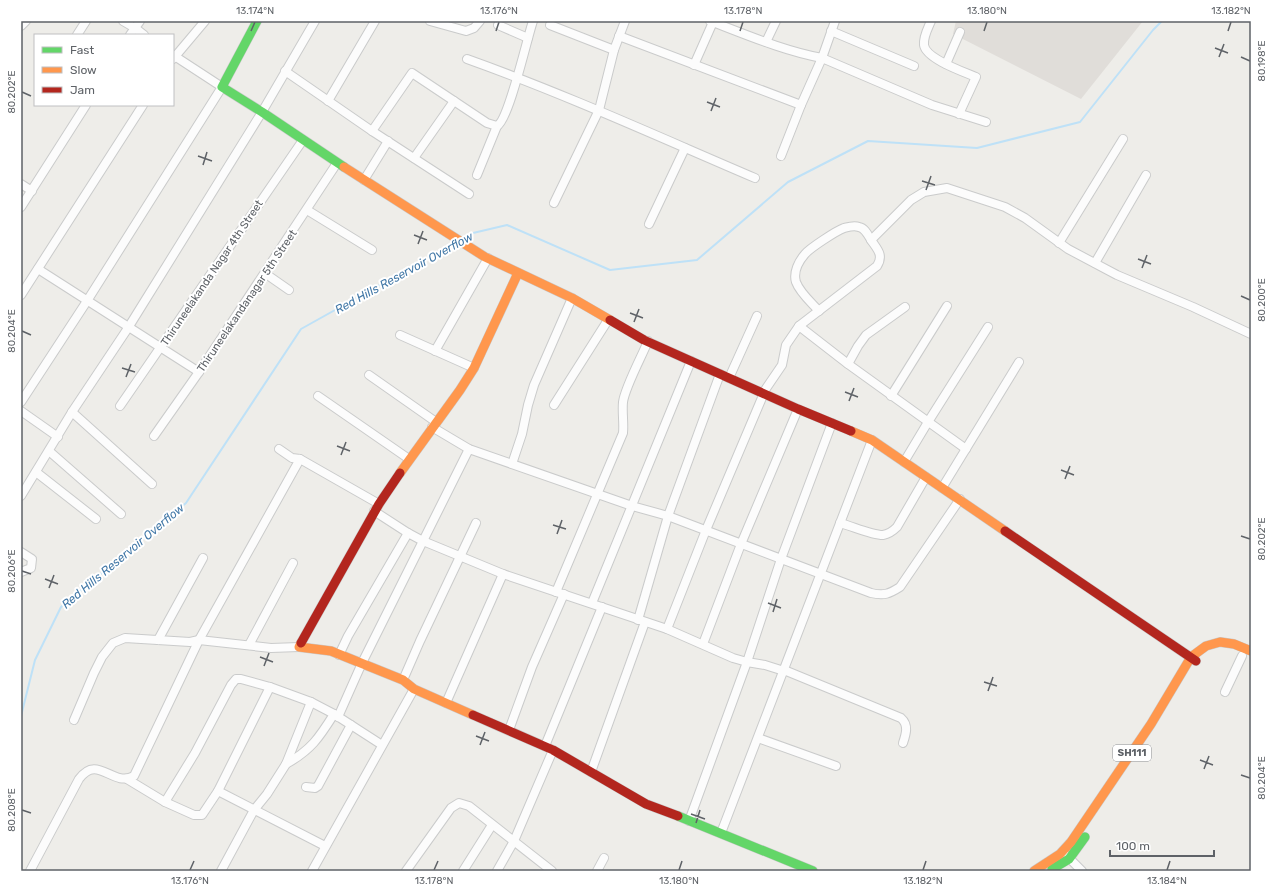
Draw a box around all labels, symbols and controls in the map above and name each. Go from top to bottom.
text: 13.174°N [236,5,274,17]
text: 13.176°N [480,5,518,17]
text: 13.178°N [724,5,762,17]
text: 13.180°N [967,5,1007,17]
text: 13.182°N [1211,5,1251,17]
legend [34,34,174,106]
text: 80.198°E [1256,41,1268,81]
text: Fast [70,43,94,57]
text: Slow [70,63,97,77]
text: 80.202°E [6,70,18,114]
text: Jam [70,83,95,97]
street label: Thiruneelakanda Nagar 4th Street [158,197,266,348]
street label: Thiruneelakandanagar 5th Street [194,227,300,375]
water label: Red Hills Reservoir Overflow [332,229,476,317]
text: 80.200°E [1256,278,1268,322]
text: 80.204°E [6,309,18,353]
water label: Red Hills Reservoir Overflow [59,500,187,611]
text: 80.202°E [1256,517,1268,561]
text: 80.206°E [6,549,18,593]
road number: SH111 [1113,745,1151,761]
text: 80.204°E [1256,756,1268,800]
text: 80.208°E [6,788,18,832]
scale bar [1110,832,1214,858]
text: 100 m [1116,839,1150,853]
text: 13.176°N [171,875,209,887]
text: 13.178°N [415,875,453,887]
text: 13.180°N [659,875,699,887]
text: 13.182°N [903,875,943,887]
text: 13.184°N [1147,875,1187,887]

